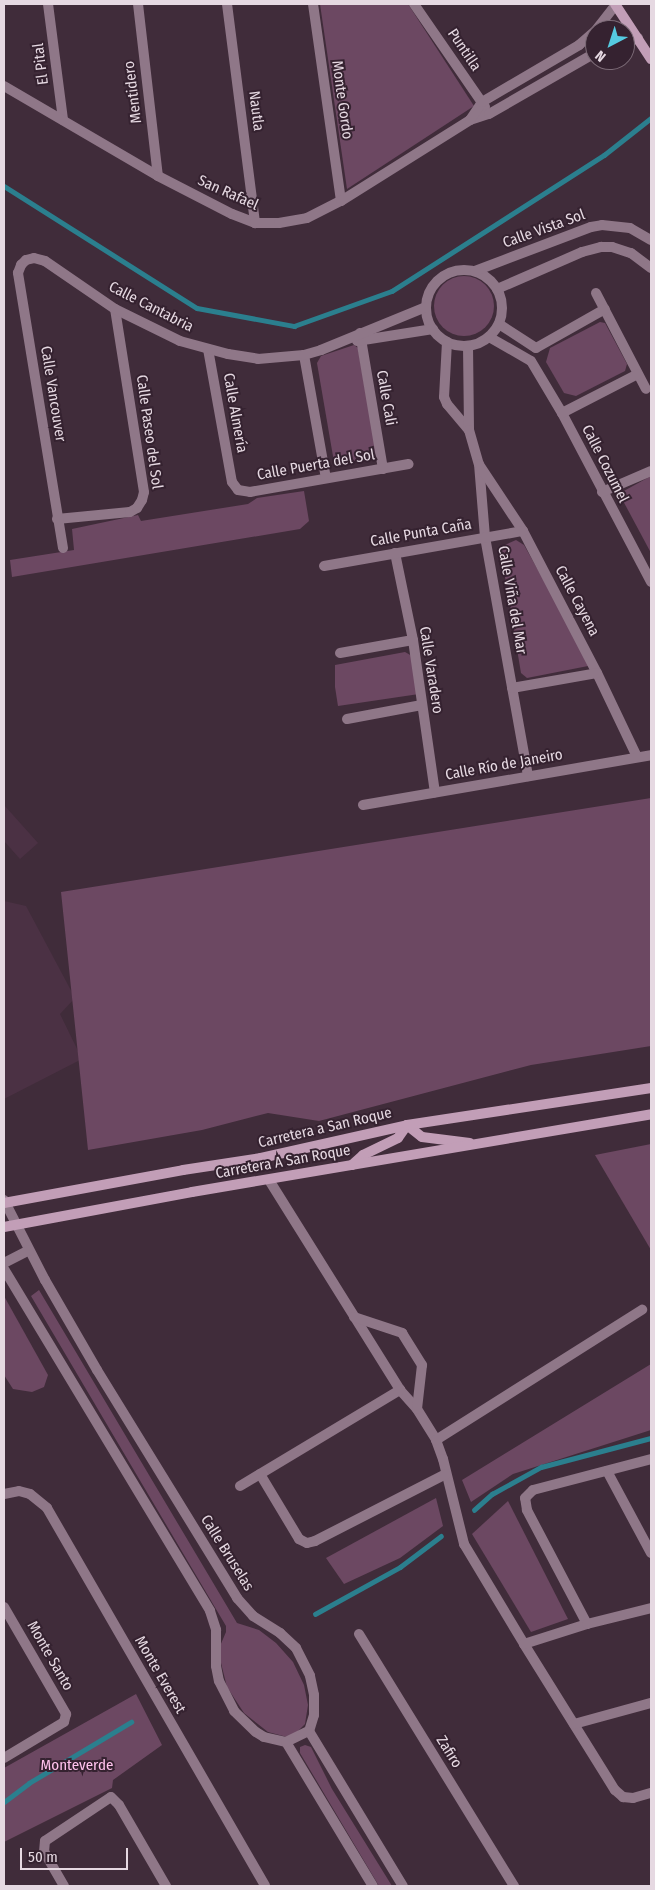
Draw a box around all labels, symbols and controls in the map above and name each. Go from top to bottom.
north arrow [585,20,635,70]
street label: Puntilla [443,25,485,75]
street label: El Pital [30,42,52,86]
text: N [592,47,609,65]
street label: Monte Gordo [328,59,356,141]
street label: Mentidero [120,60,146,124]
street label: Nautla [245,90,267,132]
street label: San Rafael [195,172,261,214]
street label: Calle Vista Sol [500,206,588,252]
street label: Calle Cantabria [106,278,196,336]
street label: Calle Vancouver [37,345,69,443]
street label: Calle Cali [372,369,400,427]
street label: Calle Almería [219,372,251,454]
street label: Calle Paseo del Sol [132,374,166,490]
street label: Calle Cozumel [578,422,632,506]
street label: Calle Puerta del Sol [256,446,376,484]
street label: Calle Punta Caña [369,515,473,551]
street label: Calle Viña del Mar [494,544,530,656]
street label: Calle Cayena [551,563,603,639]
street label: Calle Varadero [415,625,447,715]
street label: Calle Río de Janeiro [444,746,564,784]
street label: Carretera a San Roque [257,1104,393,1152]
street label: Carretera A San Roque [214,1141,352,1183]
street label: Calle Bruselas [197,1512,257,1594]
street label: Monte Santo [23,1618,77,1694]
street label: Monte Everest [131,1633,189,1717]
street label: Zafiro [432,1732,466,1772]
park label: Monteverde [41,1757,113,1775]
scale bar [22,1838,130,1870]
text: 50 m [28,1848,58,1866]

